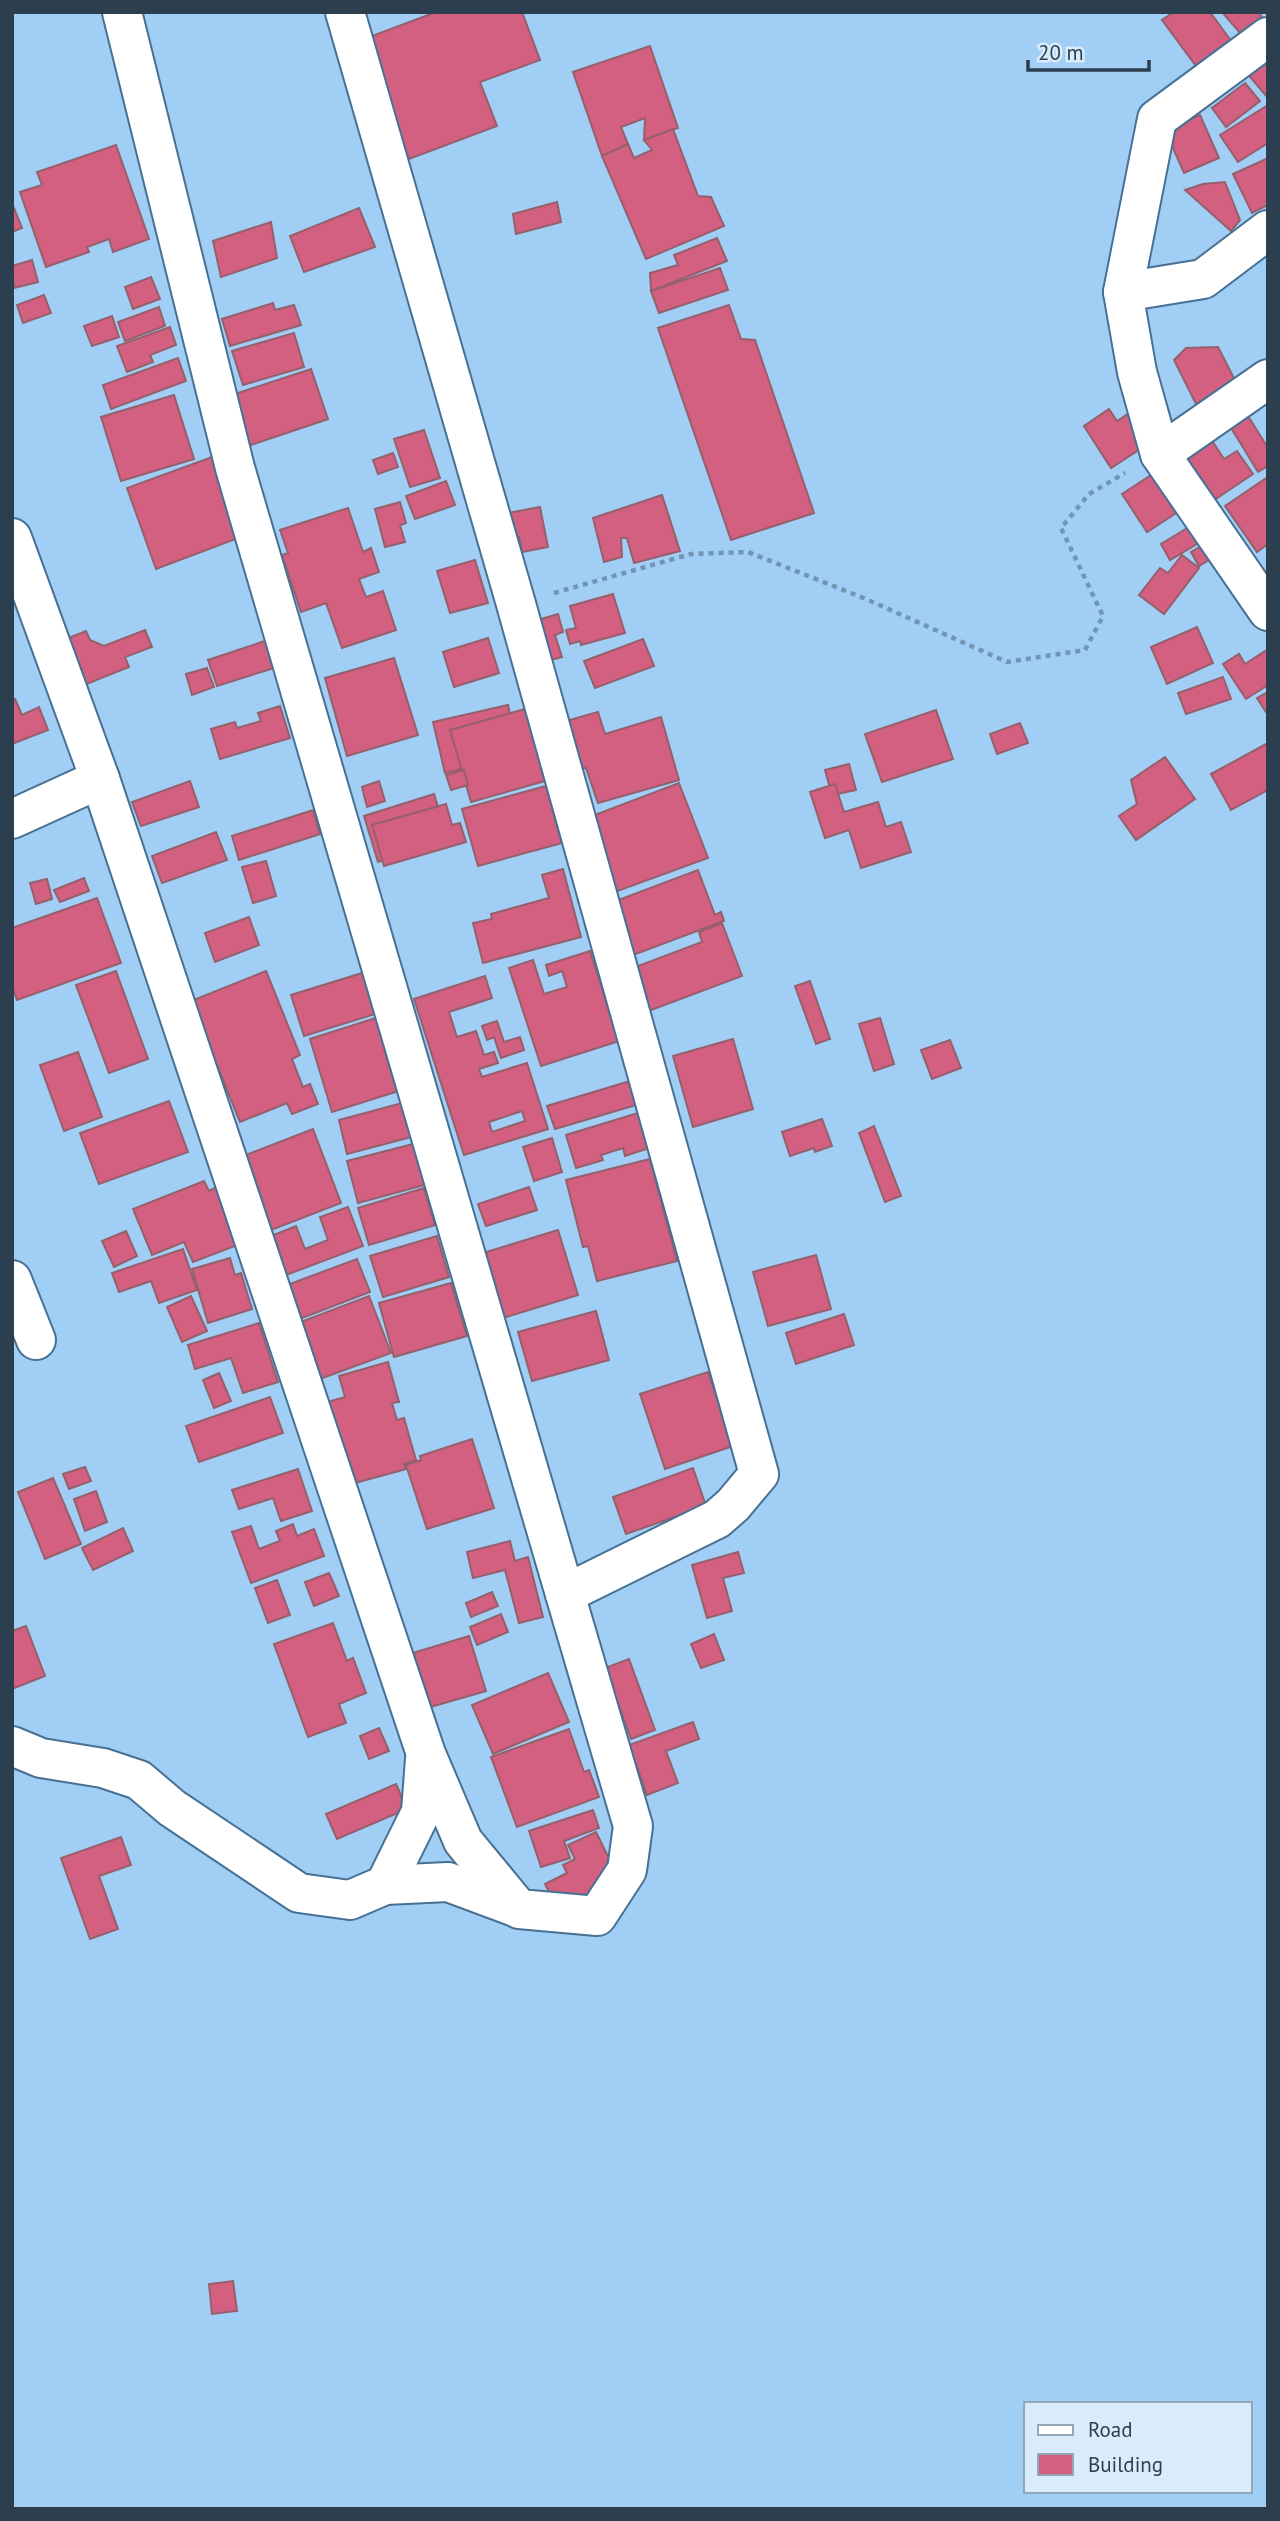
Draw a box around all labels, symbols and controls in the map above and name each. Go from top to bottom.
scale bar [1028,28,1149,72]
text: 20 m [1038,39,1084,66]
legend [1024,2402,1252,2493]
text: Road [1088,2416,1132,2443]
text: Building [1088,2451,1163,2478]

